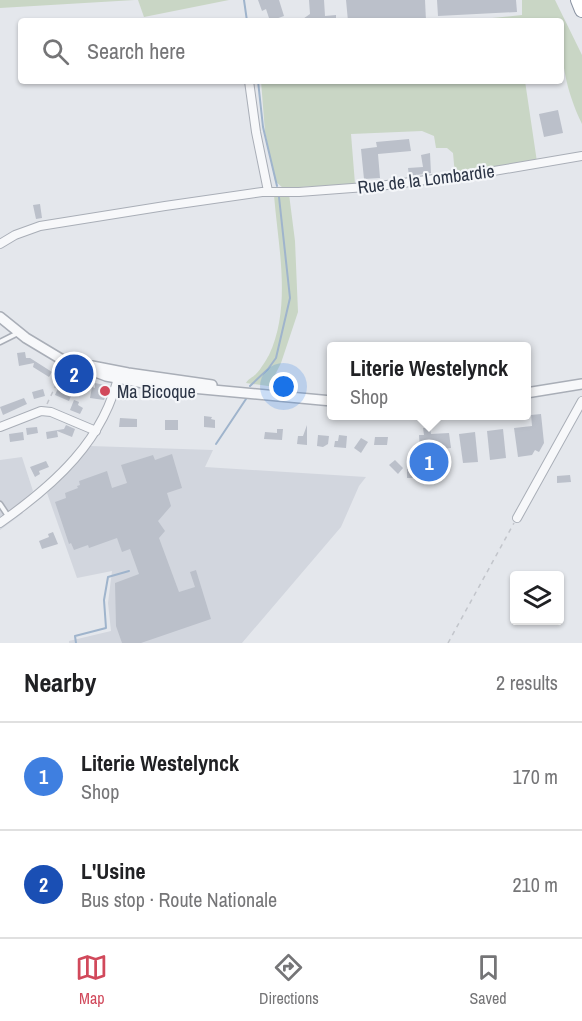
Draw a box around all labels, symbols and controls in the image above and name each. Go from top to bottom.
search box [18,18,564,84]
icon: search [39,35,72,68]
text: Search here [87,36,185,66]
street label: Rue de la Lombardie [356,158,496,200]
popup [327,342,531,420]
pin: 2 [54,352,94,397]
text: Literie Westelynck [350,353,508,383]
your location [269,372,298,401]
place label: Ma Bicoque [117,379,196,404]
text: Shop [350,383,388,410]
marker: Ma Bicoque [98,384,112,398]
pin: 1 [410,440,448,484]
map controls [510,571,564,625]
button: layers [510,571,564,625]
text: Nearby [24,665,96,700]
text: 2 results [496,669,558,696]
text: Literie Westelynck [81,748,239,778]
text: 1 [39,763,48,790]
text: 170 m [512,763,558,790]
text: Shop [81,778,119,805]
text: L'Usine [81,856,145,886]
text: 2 [39,871,48,898]
text: 210 m [512,871,558,898]
text: Bus stop · Route Nationale [81,886,277,913]
tab: Map [75,951,108,1009]
tab: Directions [259,951,319,1009]
tab: Saved [469,951,507,1009]

